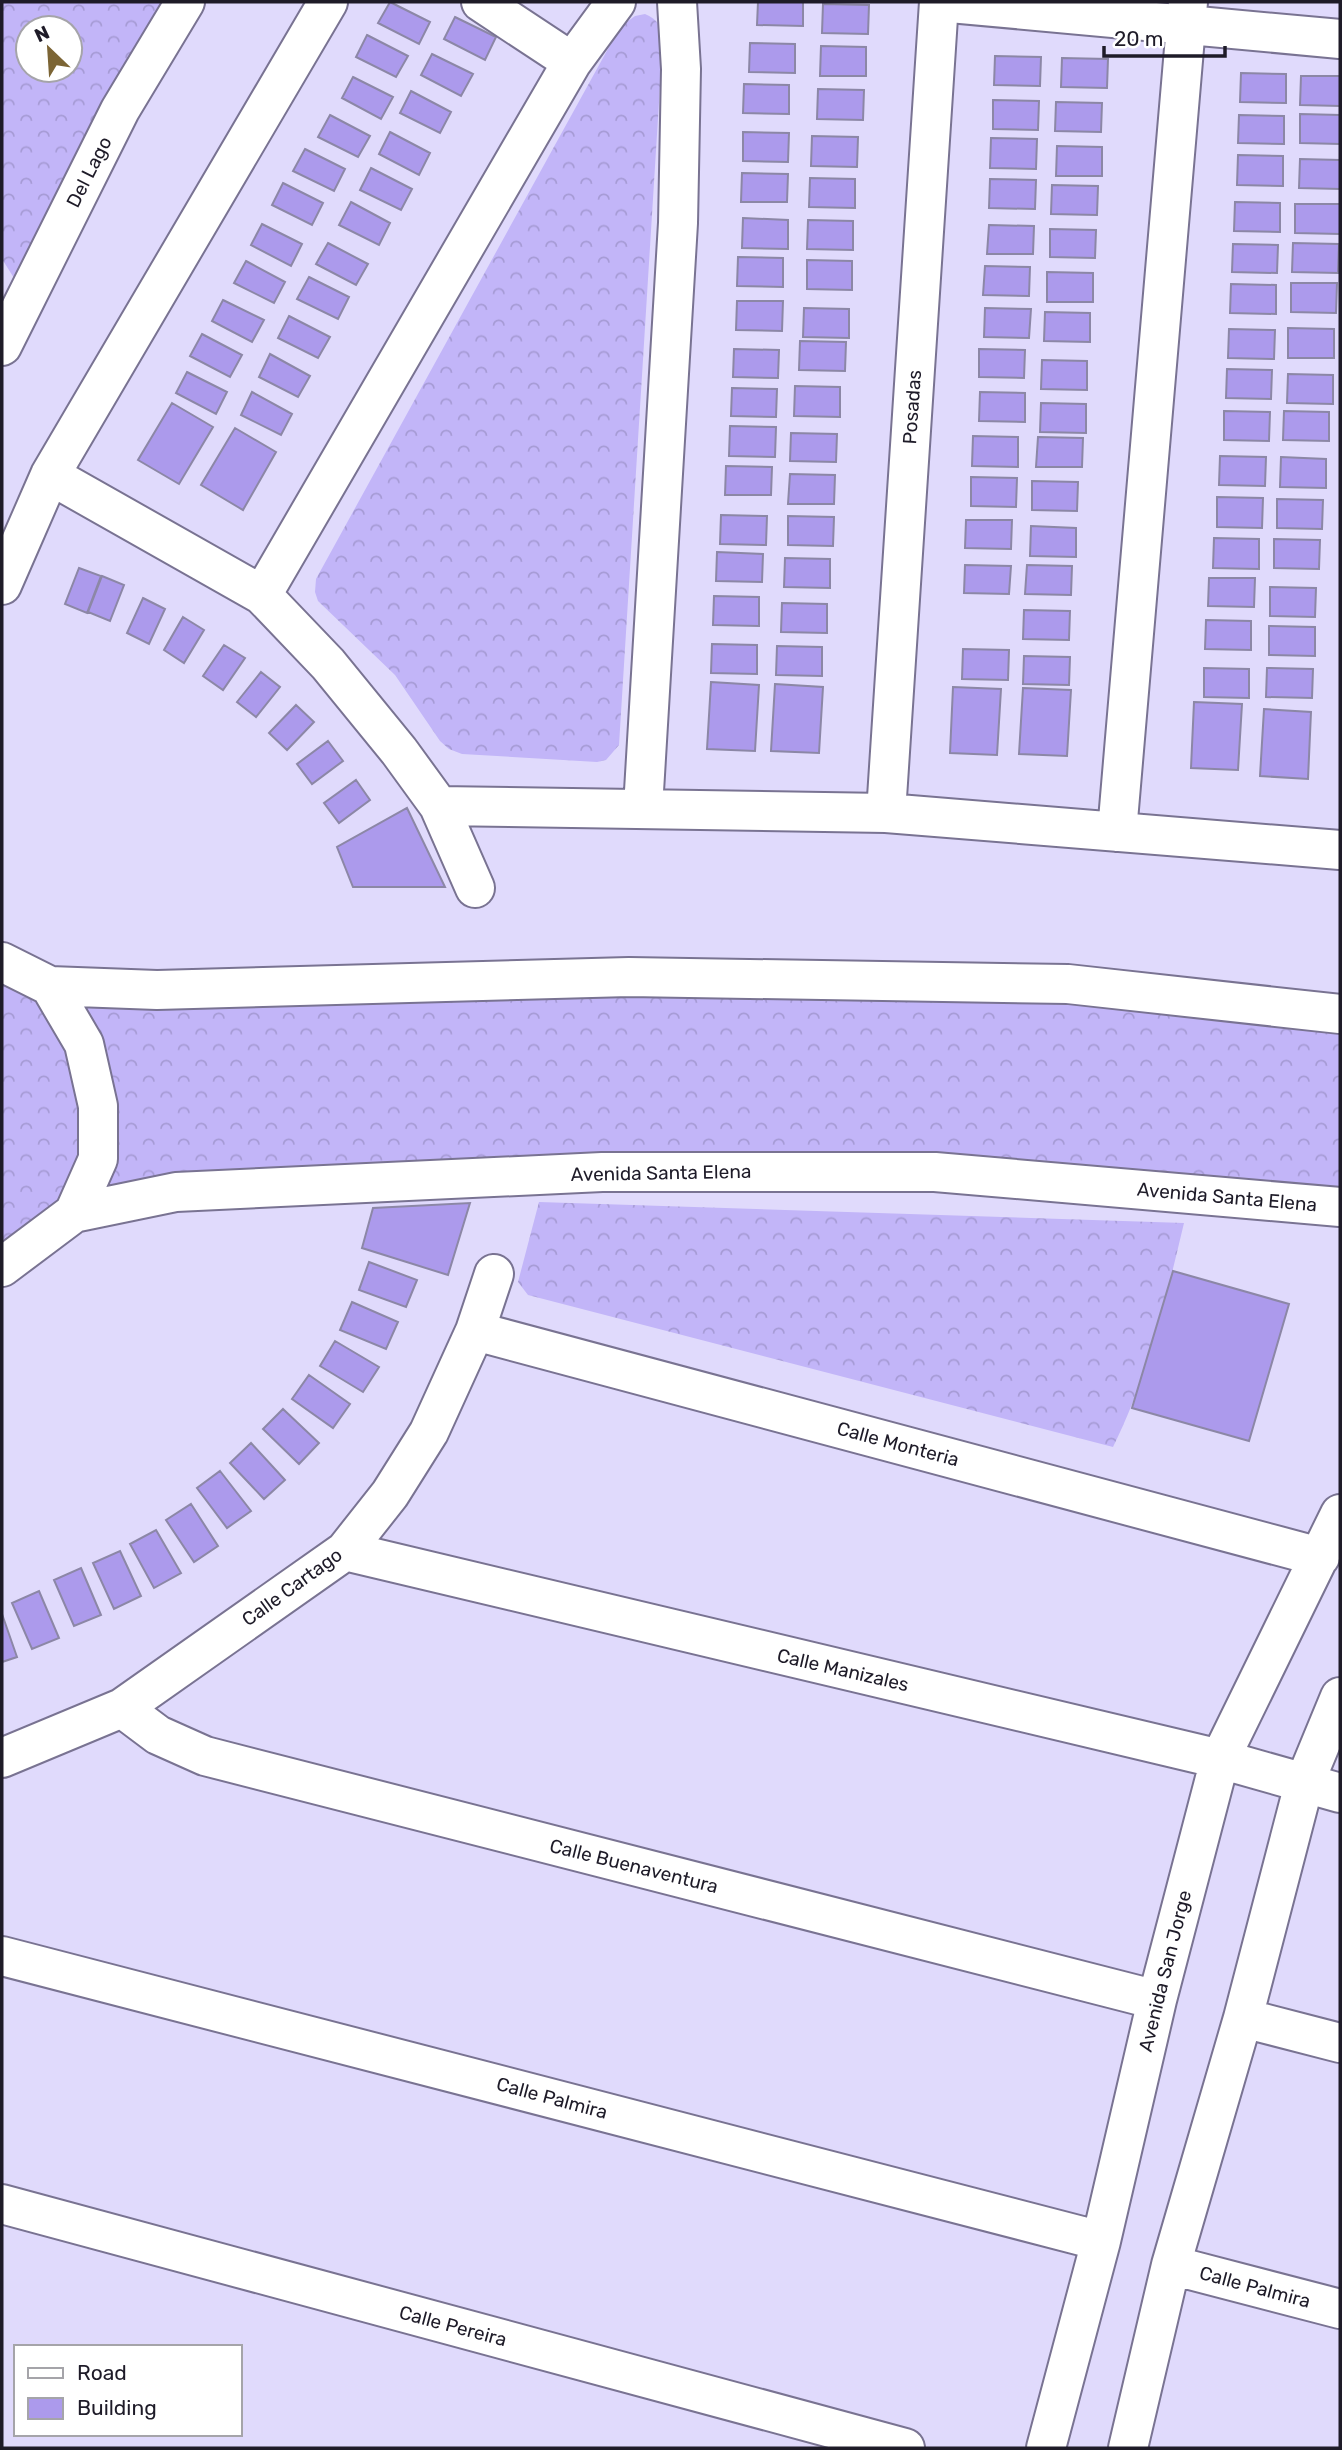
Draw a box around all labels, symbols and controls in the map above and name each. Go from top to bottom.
north arrow [14,14,84,84]
scale bar [1104,14,1225,58]
text: N [31,21,53,47]
text: 20 m [1114,26,1163,51]
street label: Del Lago [61,133,117,211]
street label: Posadas [898,369,926,445]
street label: Avenida Santa Elena [571,1160,751,1186]
street label: Avenida Santa Elena [1136,1178,1318,1216]
street label: Calle Monteria [834,1417,962,1471]
street label: Calle Cartago [237,1543,347,1631]
street label: Calle Manizales [775,1644,911,1696]
street label: Calle Buenaventura [547,1834,721,1898]
street label: Avenida San Jorge [1134,1888,1196,2054]
street label: Calle Palmira [494,2072,610,2124]
street label: Calle Palmira [1197,2261,1313,2313]
street label: Calle Pereira [397,2301,509,2351]
legend [14,2345,242,2436]
text: Road [77,2360,127,2385]
text: Building [77,2395,157,2420]

